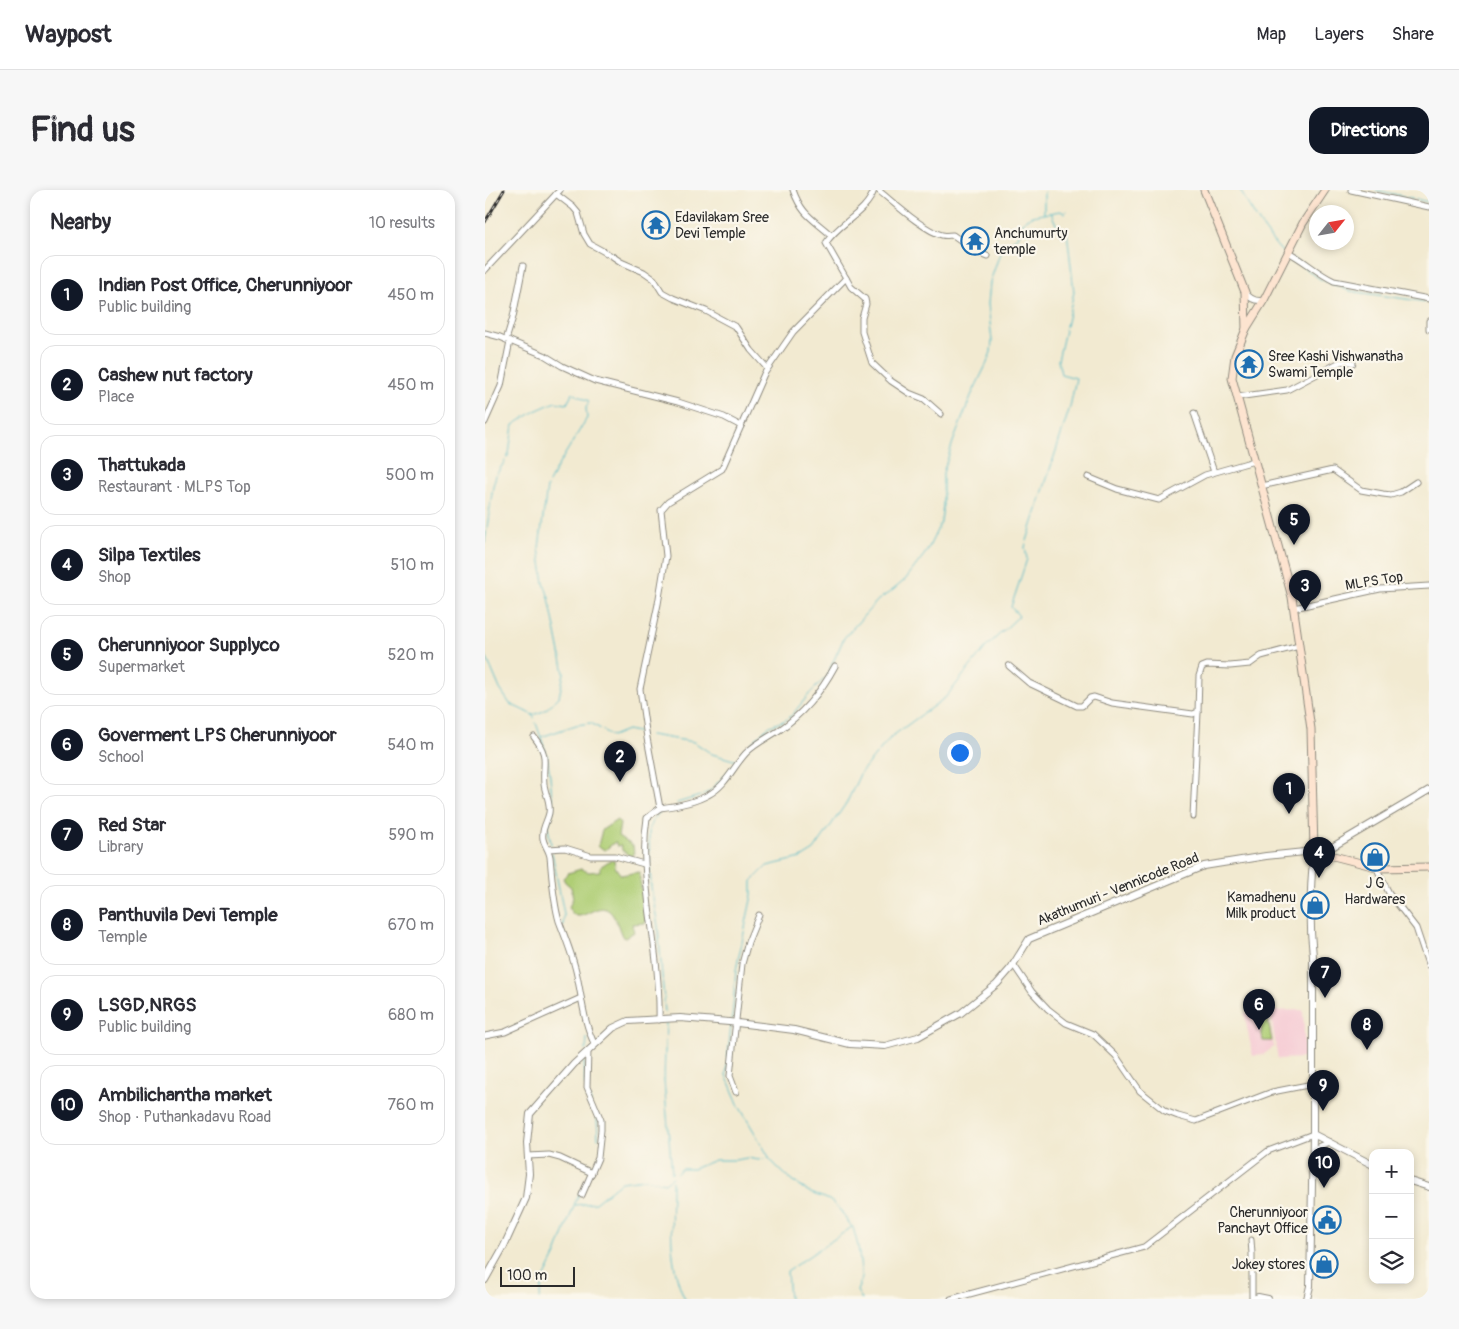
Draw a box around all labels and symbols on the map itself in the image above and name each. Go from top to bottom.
north arrow [1309,205,1354,250]
place label: Edavilakam Sree Devi Temple [675,209,769,242]
temple icon: Edavilakam Sree Devi Temple [641,210,671,240]
place label: Anchumurty temple [993,225,1067,258]
temple icon: Anchumurty temple [960,226,990,256]
place label: Sree Kashi Vishwanatha Swami Temple [1268,348,1403,381]
temple icon: Sree Kashi Vishwanatha Swami Temple [1234,349,1264,379]
pin: 5 [1278,504,1310,545]
street label: MLPS Top [1344,568,1405,594]
pin: 3 [1289,570,1321,611]
your location [947,740,973,766]
pin: 2 [604,741,636,782]
pin: 1 [1273,773,1305,814]
pin: 4 [1303,837,1335,878]
shop icon: J G Hardwares [1360,842,1390,872]
street label: Akathumuri - Vennicode Road [1035,849,1201,929]
place label: J G Hardwares [1345,875,1406,908]
place label: Kamadhenu Milk product [1226,889,1296,922]
shop icon: Kamadhenu Milk product [1300,890,1330,920]
pin: 7 [1309,957,1341,998]
pin: 6 [1243,989,1275,1030]
pin: 8 [1351,1009,1383,1050]
pin: 9 [1307,1070,1339,1111]
pin: 10 [1308,1147,1340,1188]
place label: Cherunniyoor Panchayt Office [1217,1204,1308,1237]
public building icon: Cherunniyoor Panchayt Office [1312,1205,1342,1235]
shop icon: Jokey stores [1309,1249,1339,1279]
place label: Jokey stores [1232,1256,1306,1273]
scale bar [500,1264,575,1287]

